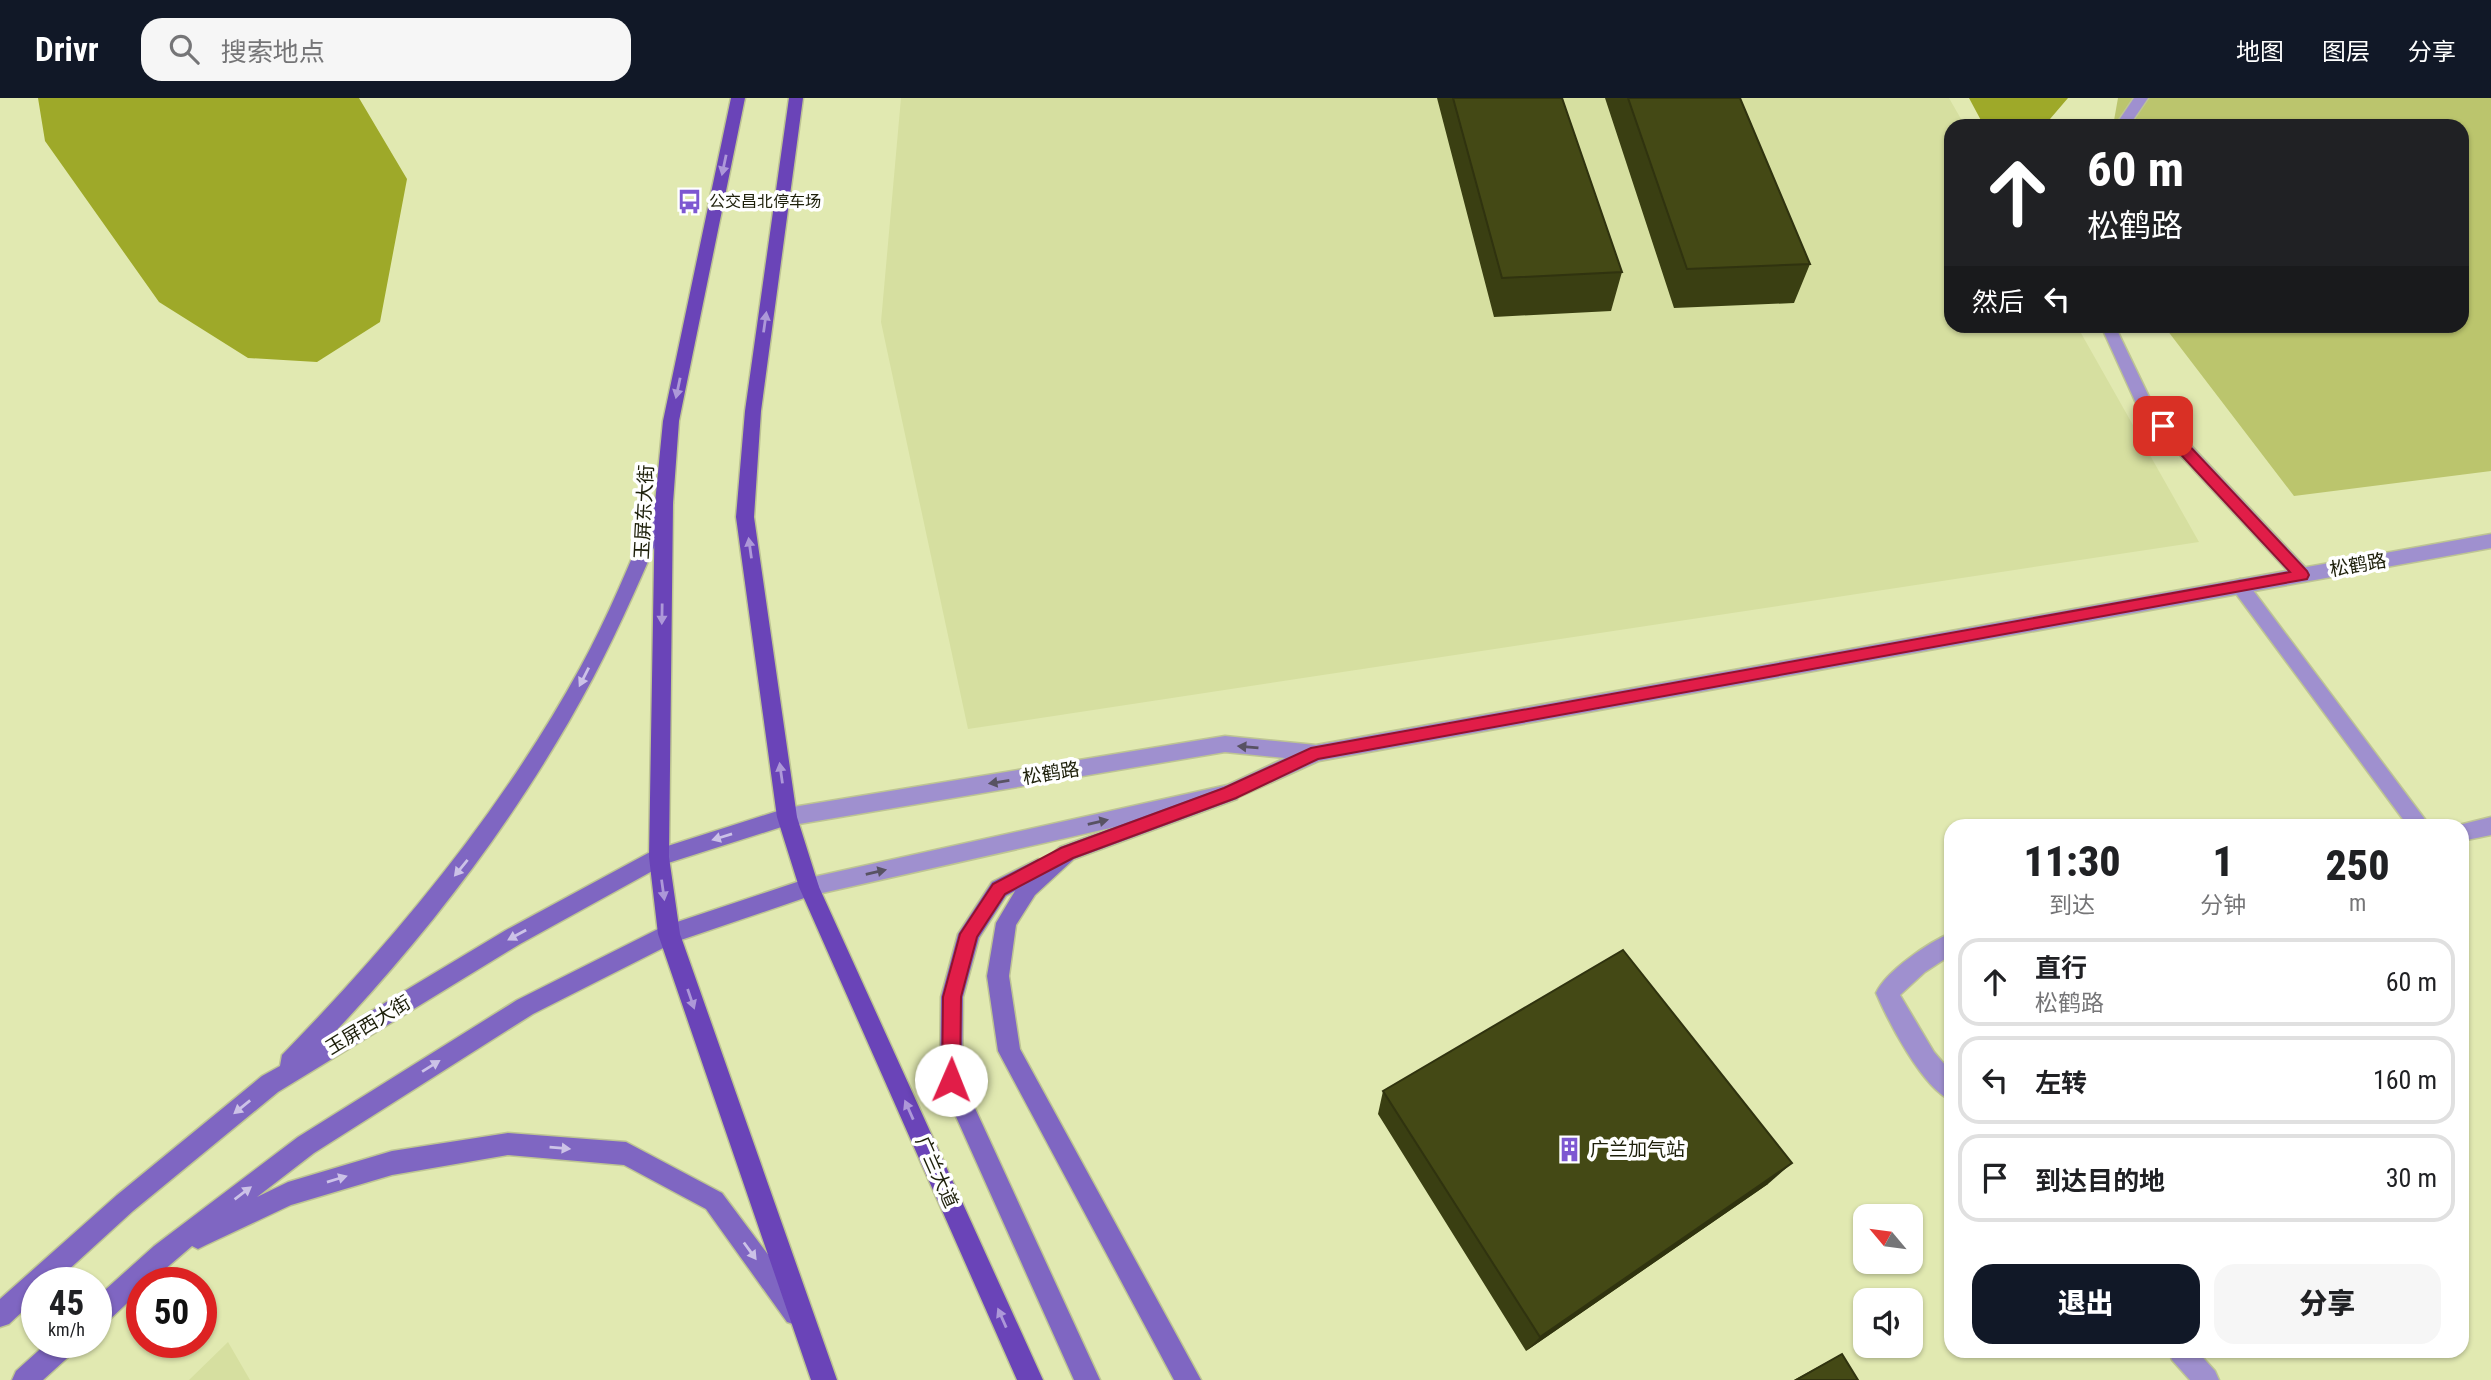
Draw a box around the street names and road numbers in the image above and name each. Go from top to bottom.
street label: 玉屏东大街 [630,464,658,560]
street label: 松鹤路 [2328,549,2388,581]
street label: 松鹤路 [1021,757,1081,789]
street label: 玉屏西大街 [321,991,415,1059]
street label: 广兰大道 [911,1133,963,1211]

